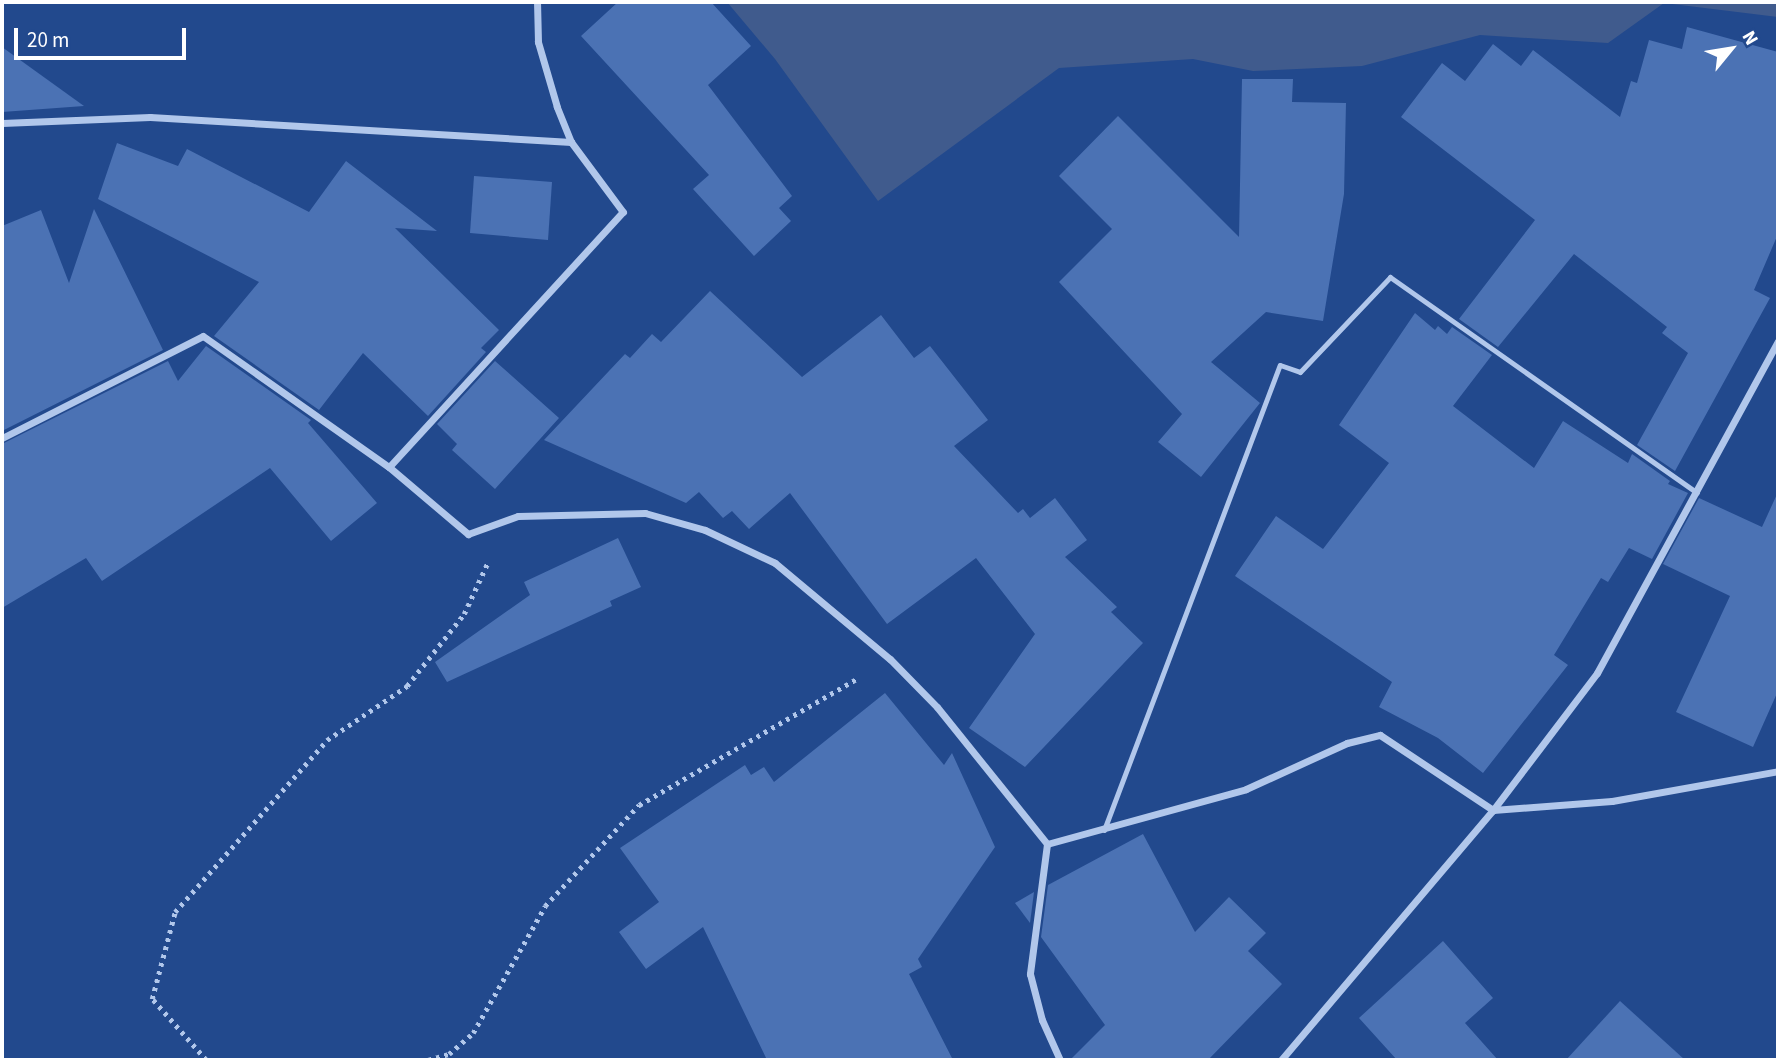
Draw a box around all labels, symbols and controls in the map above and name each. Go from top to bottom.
scale bar [18,14,189,58]
north arrow [1696,14,1766,84]
text: 20 m [27,25,69,55]
text: N [1735,26,1764,50]

